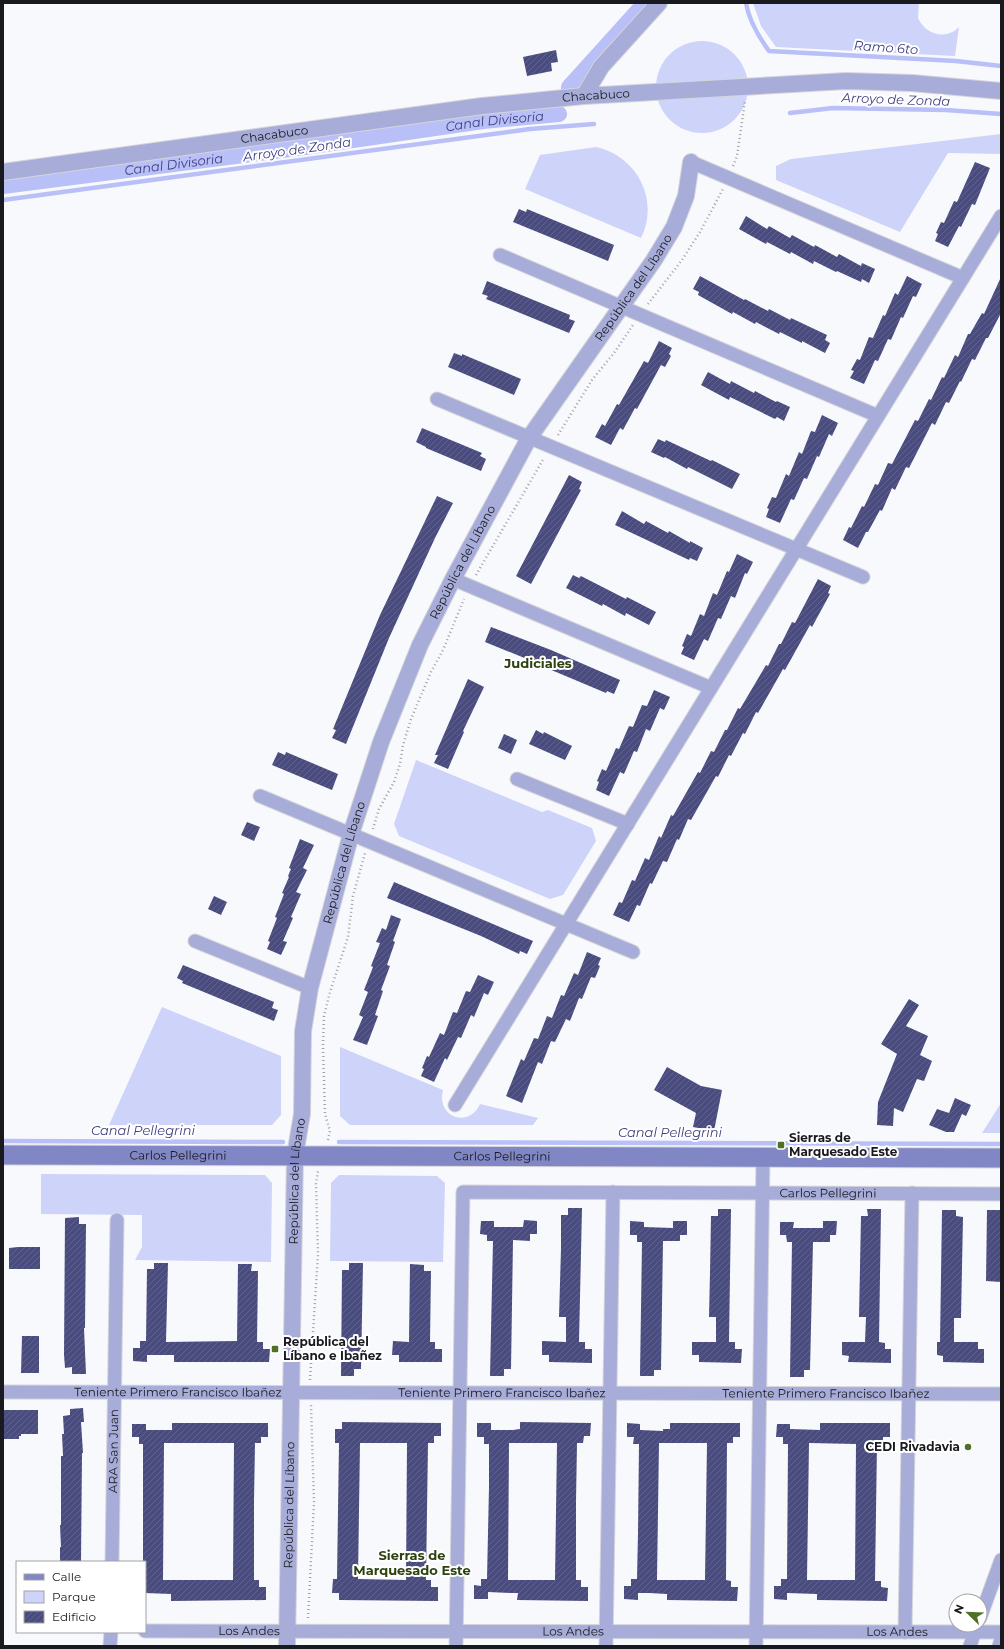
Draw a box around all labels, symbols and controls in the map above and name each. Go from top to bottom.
water label: Ramo 6to [853,37,919,57]
street label: Chacabuco [561,85,630,105]
water label: Arroyo de Zonda [840,89,951,109]
water label: Canal Divisoria [444,107,545,134]
street label: Chacabuco [240,122,309,146]
water label: Arroyo de Zonda [241,133,352,165]
water label: Canal Divisoria [123,150,224,178]
street label: República del Líbano [591,231,675,344]
street label: República del Líbano [426,502,498,622]
district label: Judiciales [503,655,572,671]
street label: República del Líbano [319,799,368,926]
street label: República del Líbano [286,1117,308,1245]
water label: Canal Pellegrini [91,1122,196,1138]
water label: Canal Pellegrini [618,1124,723,1140]
place label: Sierras de Marquesado Este [789,1130,898,1159]
marker: Sierras de Marquesado Este [776,1140,786,1150]
street label: Carlos Pellegrini [129,1147,227,1163]
street label: Carlos Pellegrini [453,1148,551,1164]
street label: Carlos Pellegrini [779,1185,876,1201]
place label: República del Líbano e Ibañez [283,1334,382,1363]
marker: República del Líbano e Ibañez [270,1344,280,1354]
street label: Teniente Primero Francisco Ibañez [74,1384,282,1400]
street label: Teniente Primero Francisco Ibañez [398,1385,606,1400]
street label: Teniente Primero Francisco Ibañez [722,1385,930,1401]
street label: ARA San Juan [105,1409,121,1493]
place label: CEDI Rivadavia [865,1439,960,1454]
street label: República del Líbano [280,1442,297,1568]
marker: CEDI Rivadavia [963,1442,973,1452]
district label: Sierras de Marquesado Este [353,1547,471,1578]
legend [16,1561,146,1633]
text: Calle [52,1569,81,1584]
text: Parque [52,1589,96,1604]
north arrow [948,1593,988,1633]
text: N [951,1602,967,1616]
text: Edificio [52,1609,96,1624]
street label: Los Andes [218,1623,280,1638]
street label: Los Andes [542,1623,604,1639]
street label: Los Andes [866,1624,928,1639]

